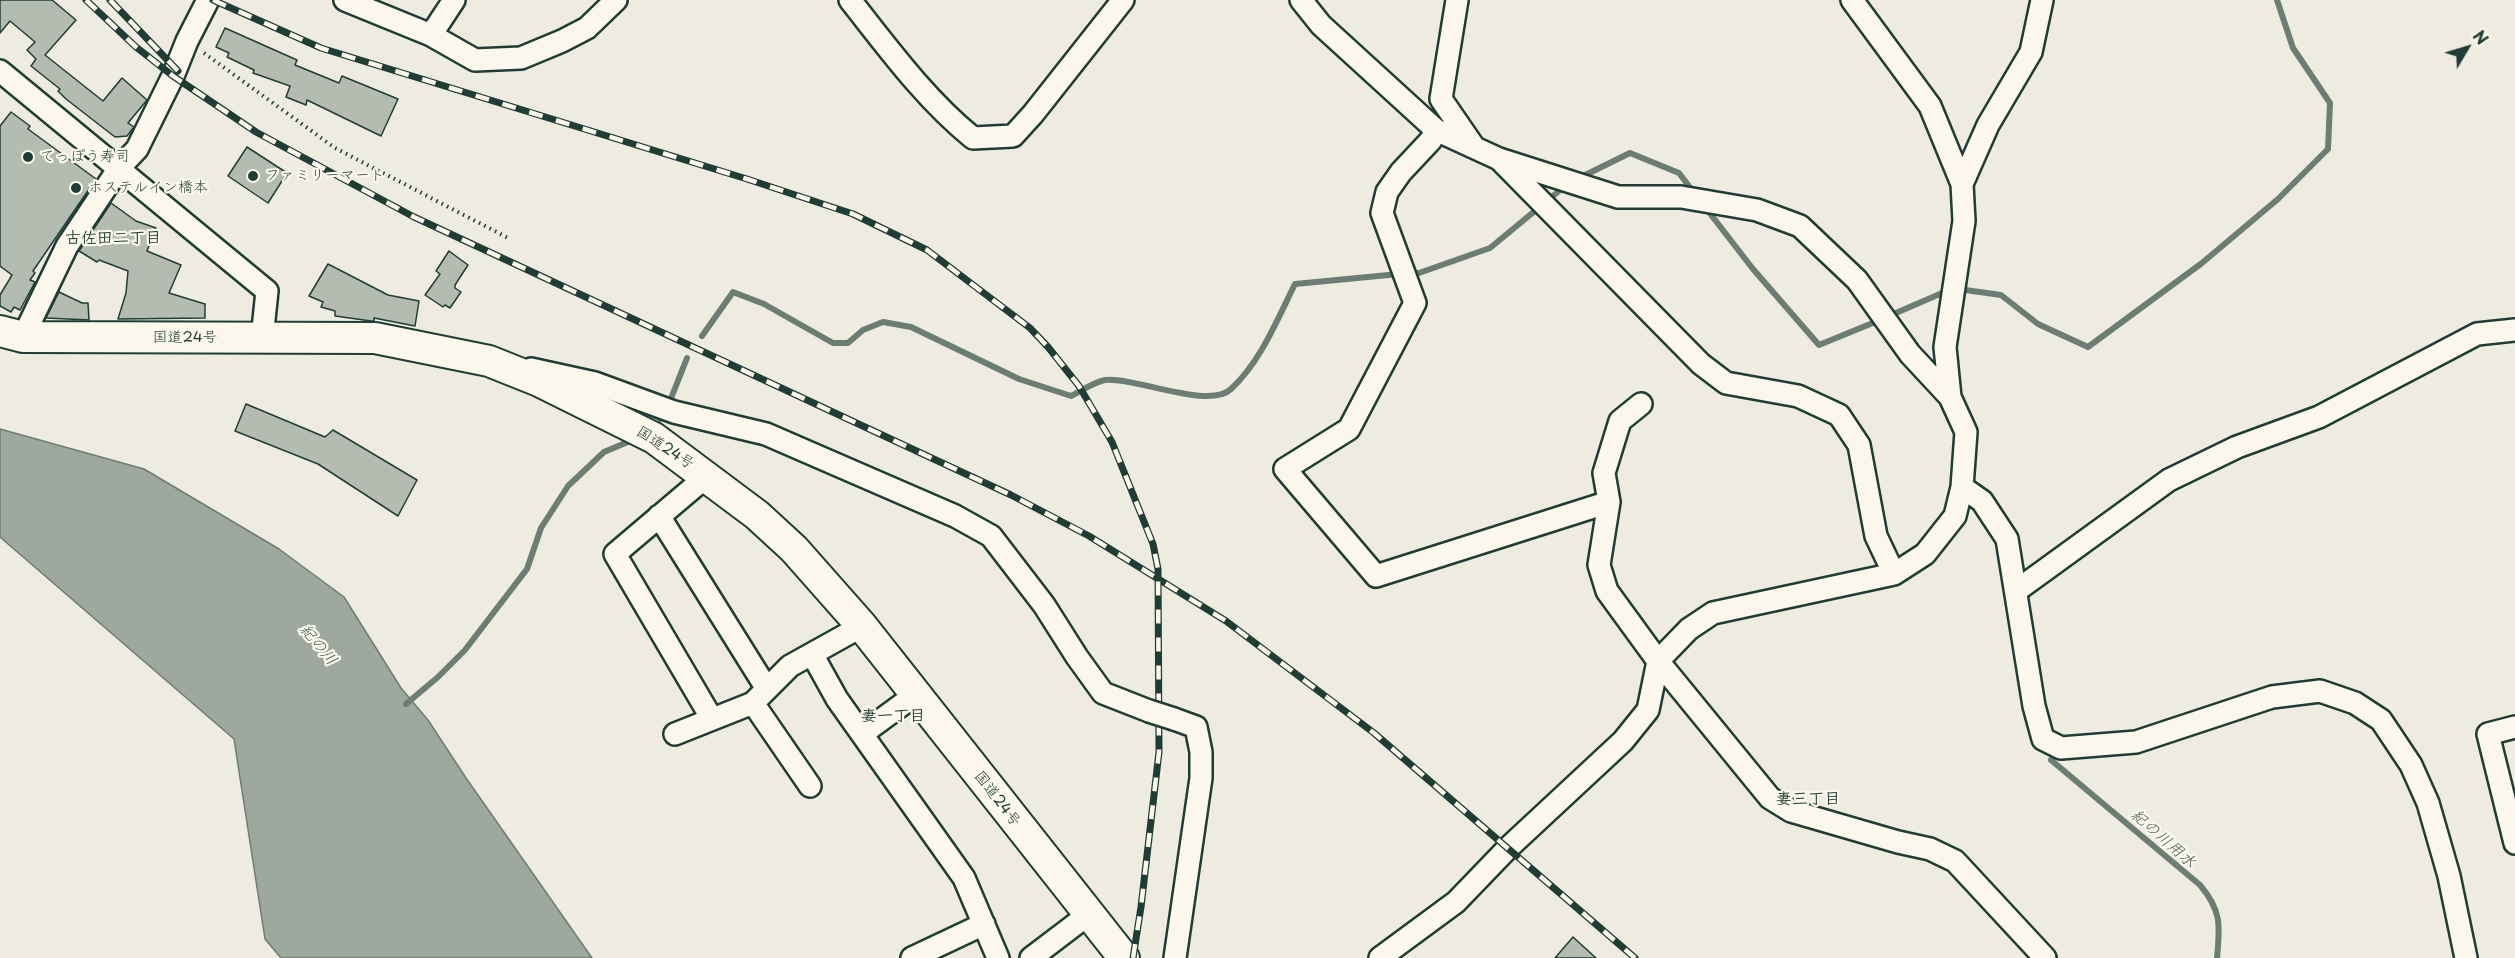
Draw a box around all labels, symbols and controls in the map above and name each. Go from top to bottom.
north arrow [2437,18,2497,78]
text: N [2468,25,2495,49]
place label: てっぽう寿司 [40,148,130,166]
marker: てっぽう寿司 [21,150,35,164]
place label: ファミリーマート [265,167,385,185]
marker: ファミリーマート [246,169,260,183]
place label: ホステルイン橋本 [88,179,208,197]
marker: ホステルイン橋本 [69,181,83,195]
district label: 古佐田二丁目 [65,229,161,249]
street label: 国道24号 [152,329,218,347]
street label: 国道24号 [633,423,697,473]
water label: 紀の川 [295,620,341,670]
district label: 妻一丁目 [861,707,925,727]
street label: 国道24号 [970,768,1024,830]
district label: 妻三丁目 [1776,790,1840,810]
water label: 紀の川用水 [2127,806,2199,872]

